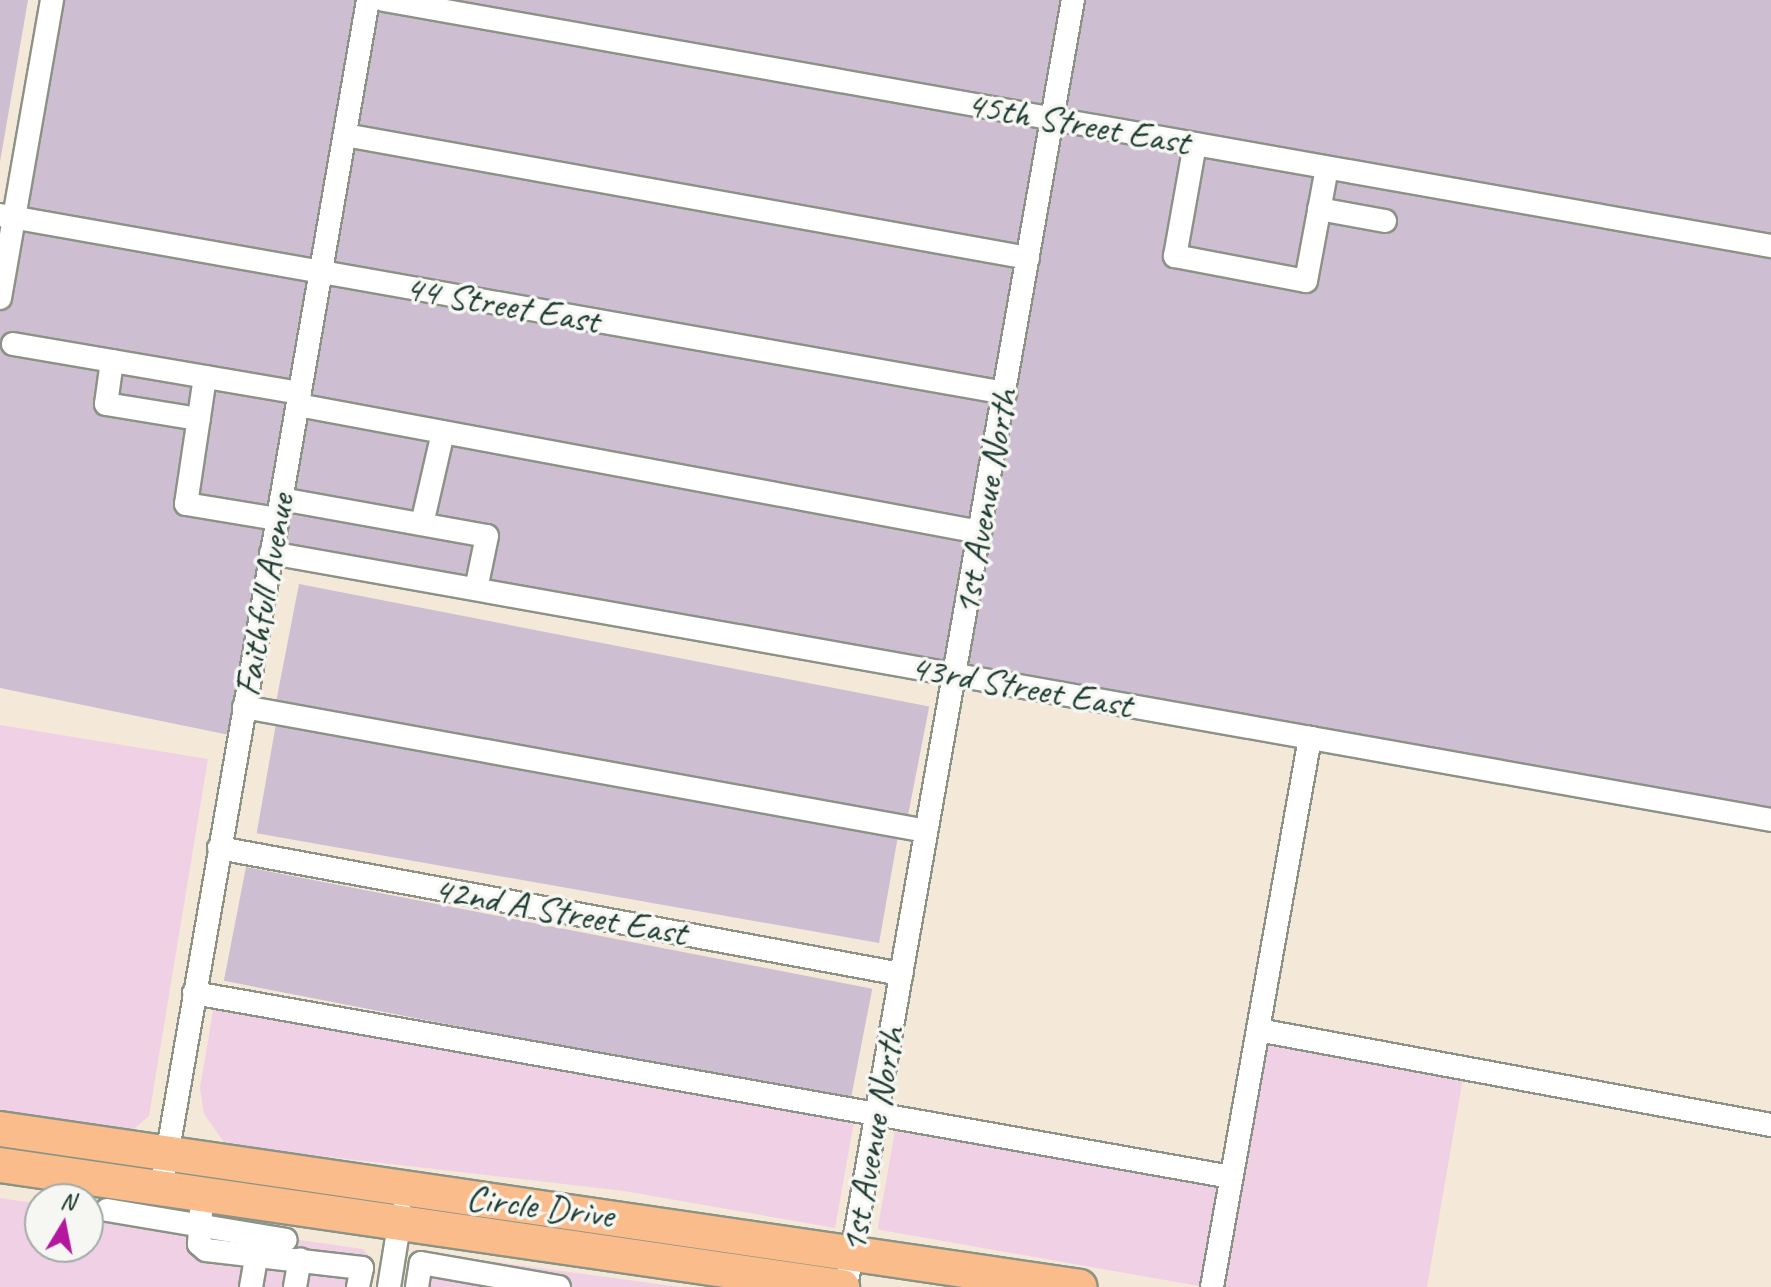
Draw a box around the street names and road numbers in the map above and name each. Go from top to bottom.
street label: 45th Street East [962,81,1194,165]
street label: 44 Street East [401,264,603,344]
street label: 1st Avenue North [943,386,1027,618]
street label: Faithfull Avenue [224,491,304,699]
street label: 43rd Street East [906,644,1136,728]
street label: 42nd A Street East [429,866,691,956]
street label: 1st Avenue North [830,1024,914,1256]
street label: Circle Drive [464,1174,616,1238]

